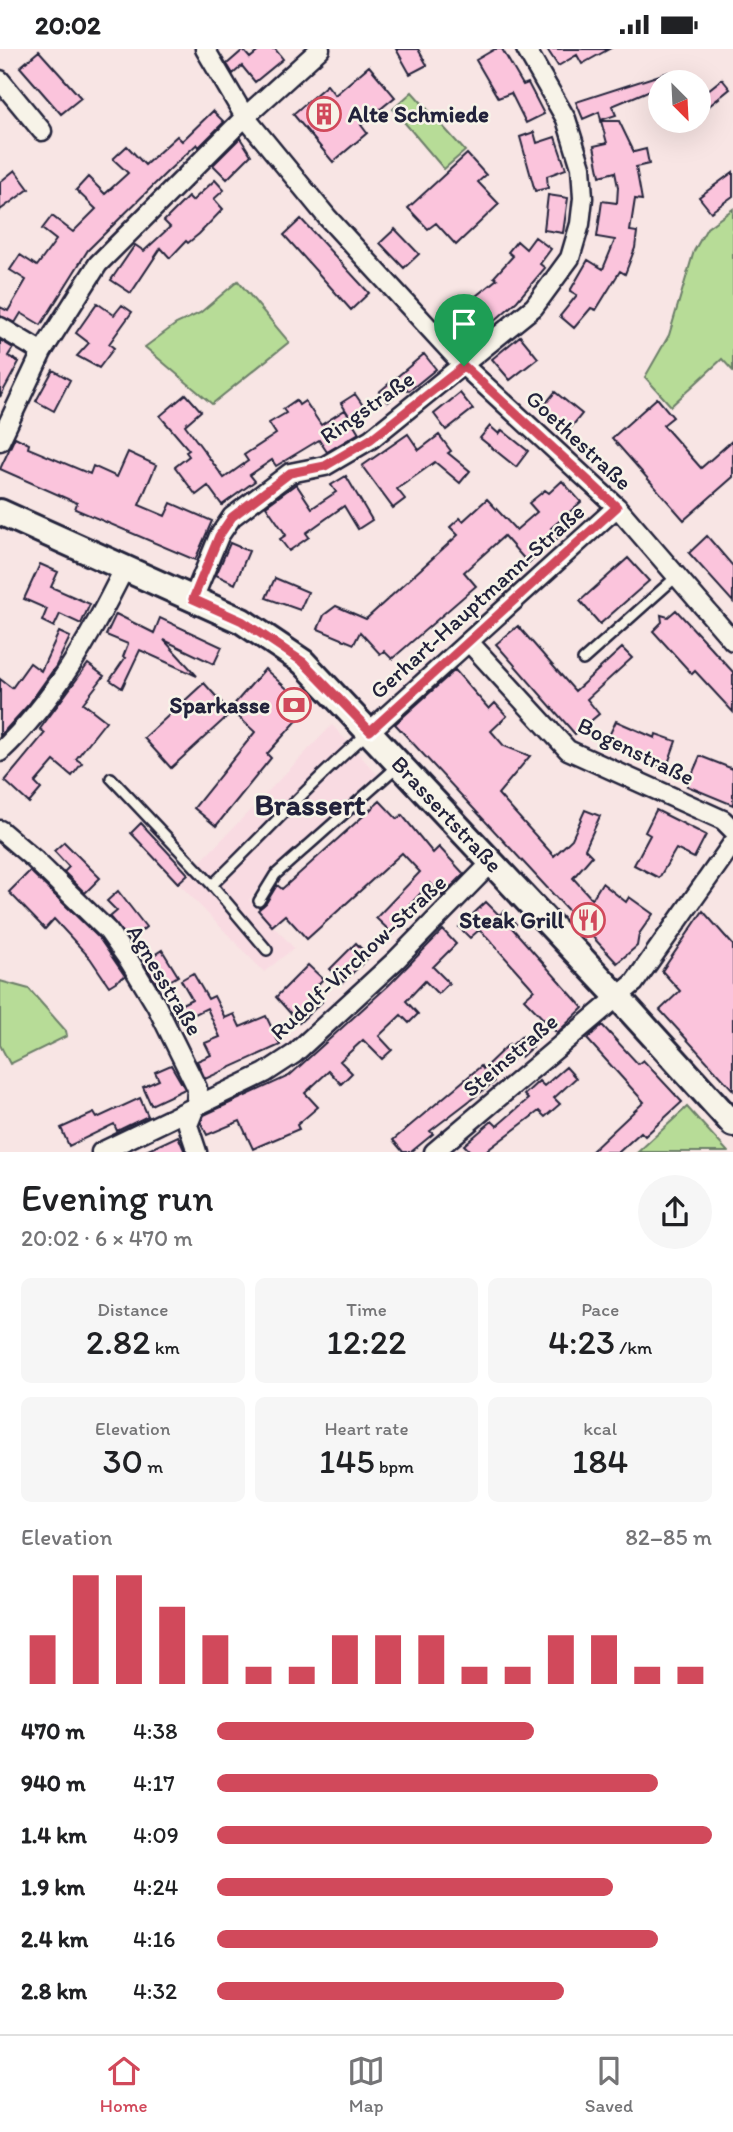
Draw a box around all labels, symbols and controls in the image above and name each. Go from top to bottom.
text: 20:02 [35,9,101,41]
north arrow [648,70,710,133]
map controls [648,70,711,133]
building icon: Alte Schmiede [305,95,343,133]
place label: Alte Schmiede [347,100,489,128]
pin [434,294,494,366]
icon: arrive [445,305,483,343]
street label: Ringstraße [314,364,420,450]
street label: Goethestraße [520,384,638,496]
street label: Gerhart-Hauptmann-Straße [364,497,590,705]
bank icon: Sparkasse [275,686,313,724]
place label: Sparkasse [169,691,270,719]
street label: Bogenstraße [573,711,699,791]
street label: Brassertstraße [386,750,508,878]
district label: Brassert [254,786,366,823]
street label: Rudolf-Virchow-Straße [264,868,452,1046]
restaurant icon: Steak Grill [569,901,607,939]
place label: Steak Grill [459,906,564,934]
street label: Agnesstraße [121,919,209,1041]
street label: Steinstraße [457,1007,563,1103]
text: Evening run [21,1175,214,1221]
button: share [638,1175,712,1249]
text: 20:02 · 6 × 470 m [21,1224,193,1252]
text: Distance [97,1298,168,1321]
text: Time [346,1298,387,1321]
text: Pace [581,1298,619,1321]
text: 2.82 [86,1321,150,1363]
text: 12:22 [326,1321,407,1363]
text: 4:23 [548,1321,615,1363]
text: km [150,1336,180,1359]
text: /km [615,1336,652,1359]
text: Elevation [95,1417,171,1440]
text: Heart rate [324,1417,409,1440]
text: kcal [583,1417,617,1440]
text: 30 [102,1440,143,1482]
text: 145 [319,1440,375,1482]
text: 184 [572,1440,628,1482]
text: m [143,1455,163,1478]
text: bpm [375,1455,414,1478]
text: Elevation [21,1523,112,1551]
text: 82–85 m [625,1523,712,1551]
text: 470 m [21,1717,85,1745]
text: 4:38 [133,1717,178,1745]
text: 940 m [21,1769,86,1797]
text: 4:17 [133,1769,175,1797]
text: 1.4 km [21,1821,87,1849]
text: 4:09 [133,1821,179,1849]
text: 1.9 km [21,1873,85,1901]
text: 4:24 [133,1873,178,1901]
text: 2.4 km [21,1925,88,1953]
text: 4:16 [133,1925,175,1953]
text: 2.8 km [21,1977,87,2005]
text: 4:32 [133,1977,177,2005]
tab: Home [100,2052,148,2117]
tab: Map [347,2052,385,2117]
tab: Saved [585,2052,633,2117]

